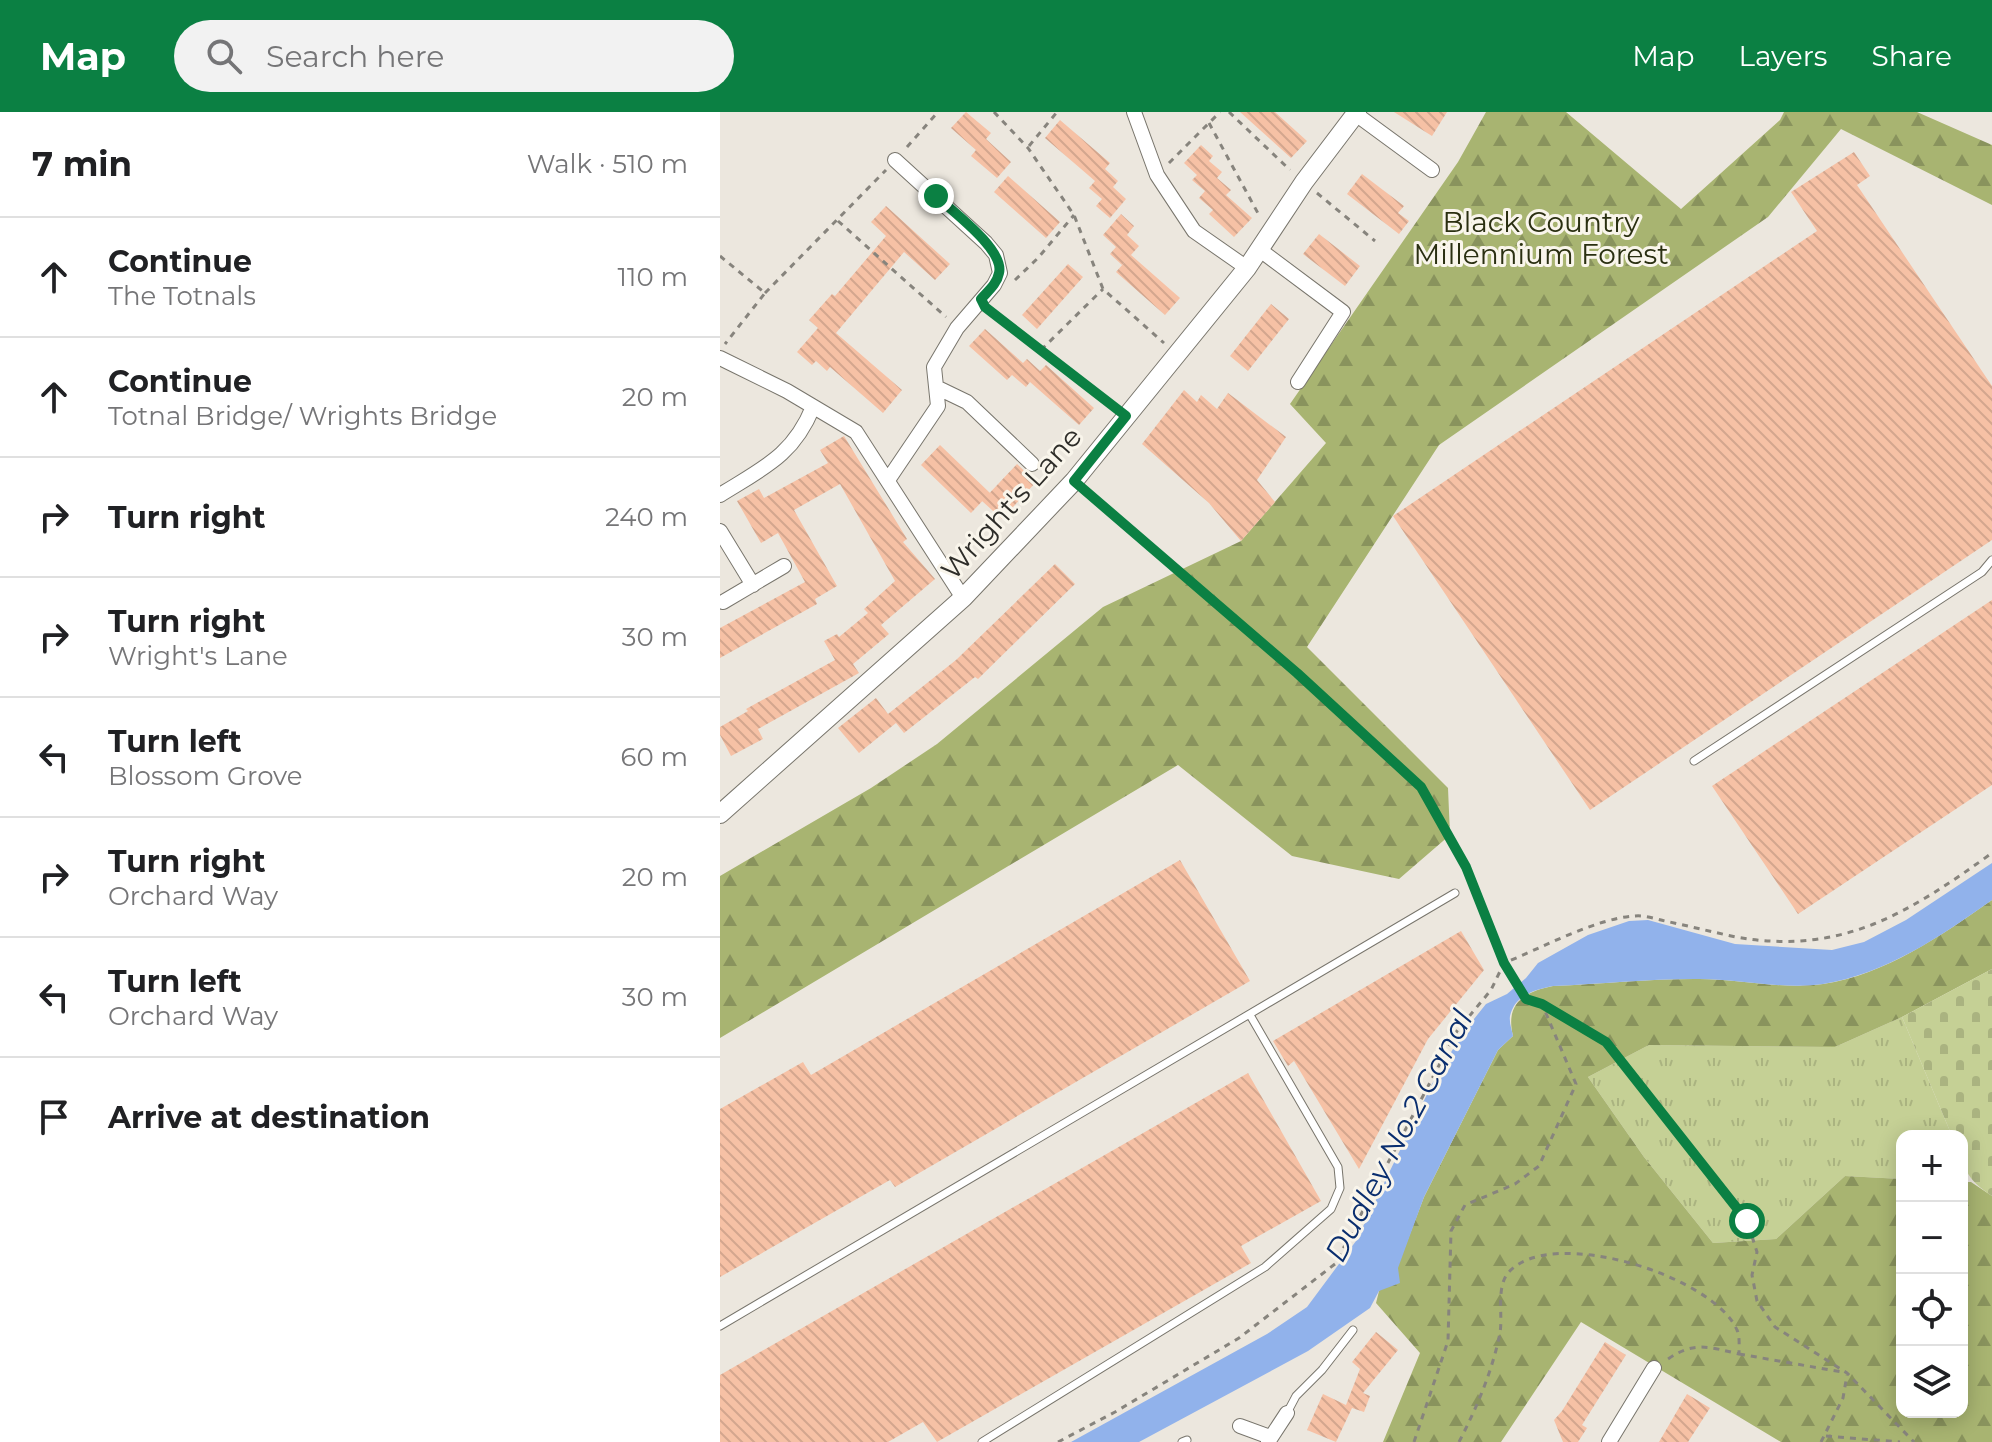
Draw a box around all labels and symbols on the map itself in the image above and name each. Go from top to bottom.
route end [918,178,954,214]
park label: Black Country Millennium Forest [1413,205,1669,271]
street label: Wright's Lane [934,420,1088,586]
water label: Dudley No.2 Canal [1317,1004,1481,1268]
route start [1729,1203,1765,1239]

